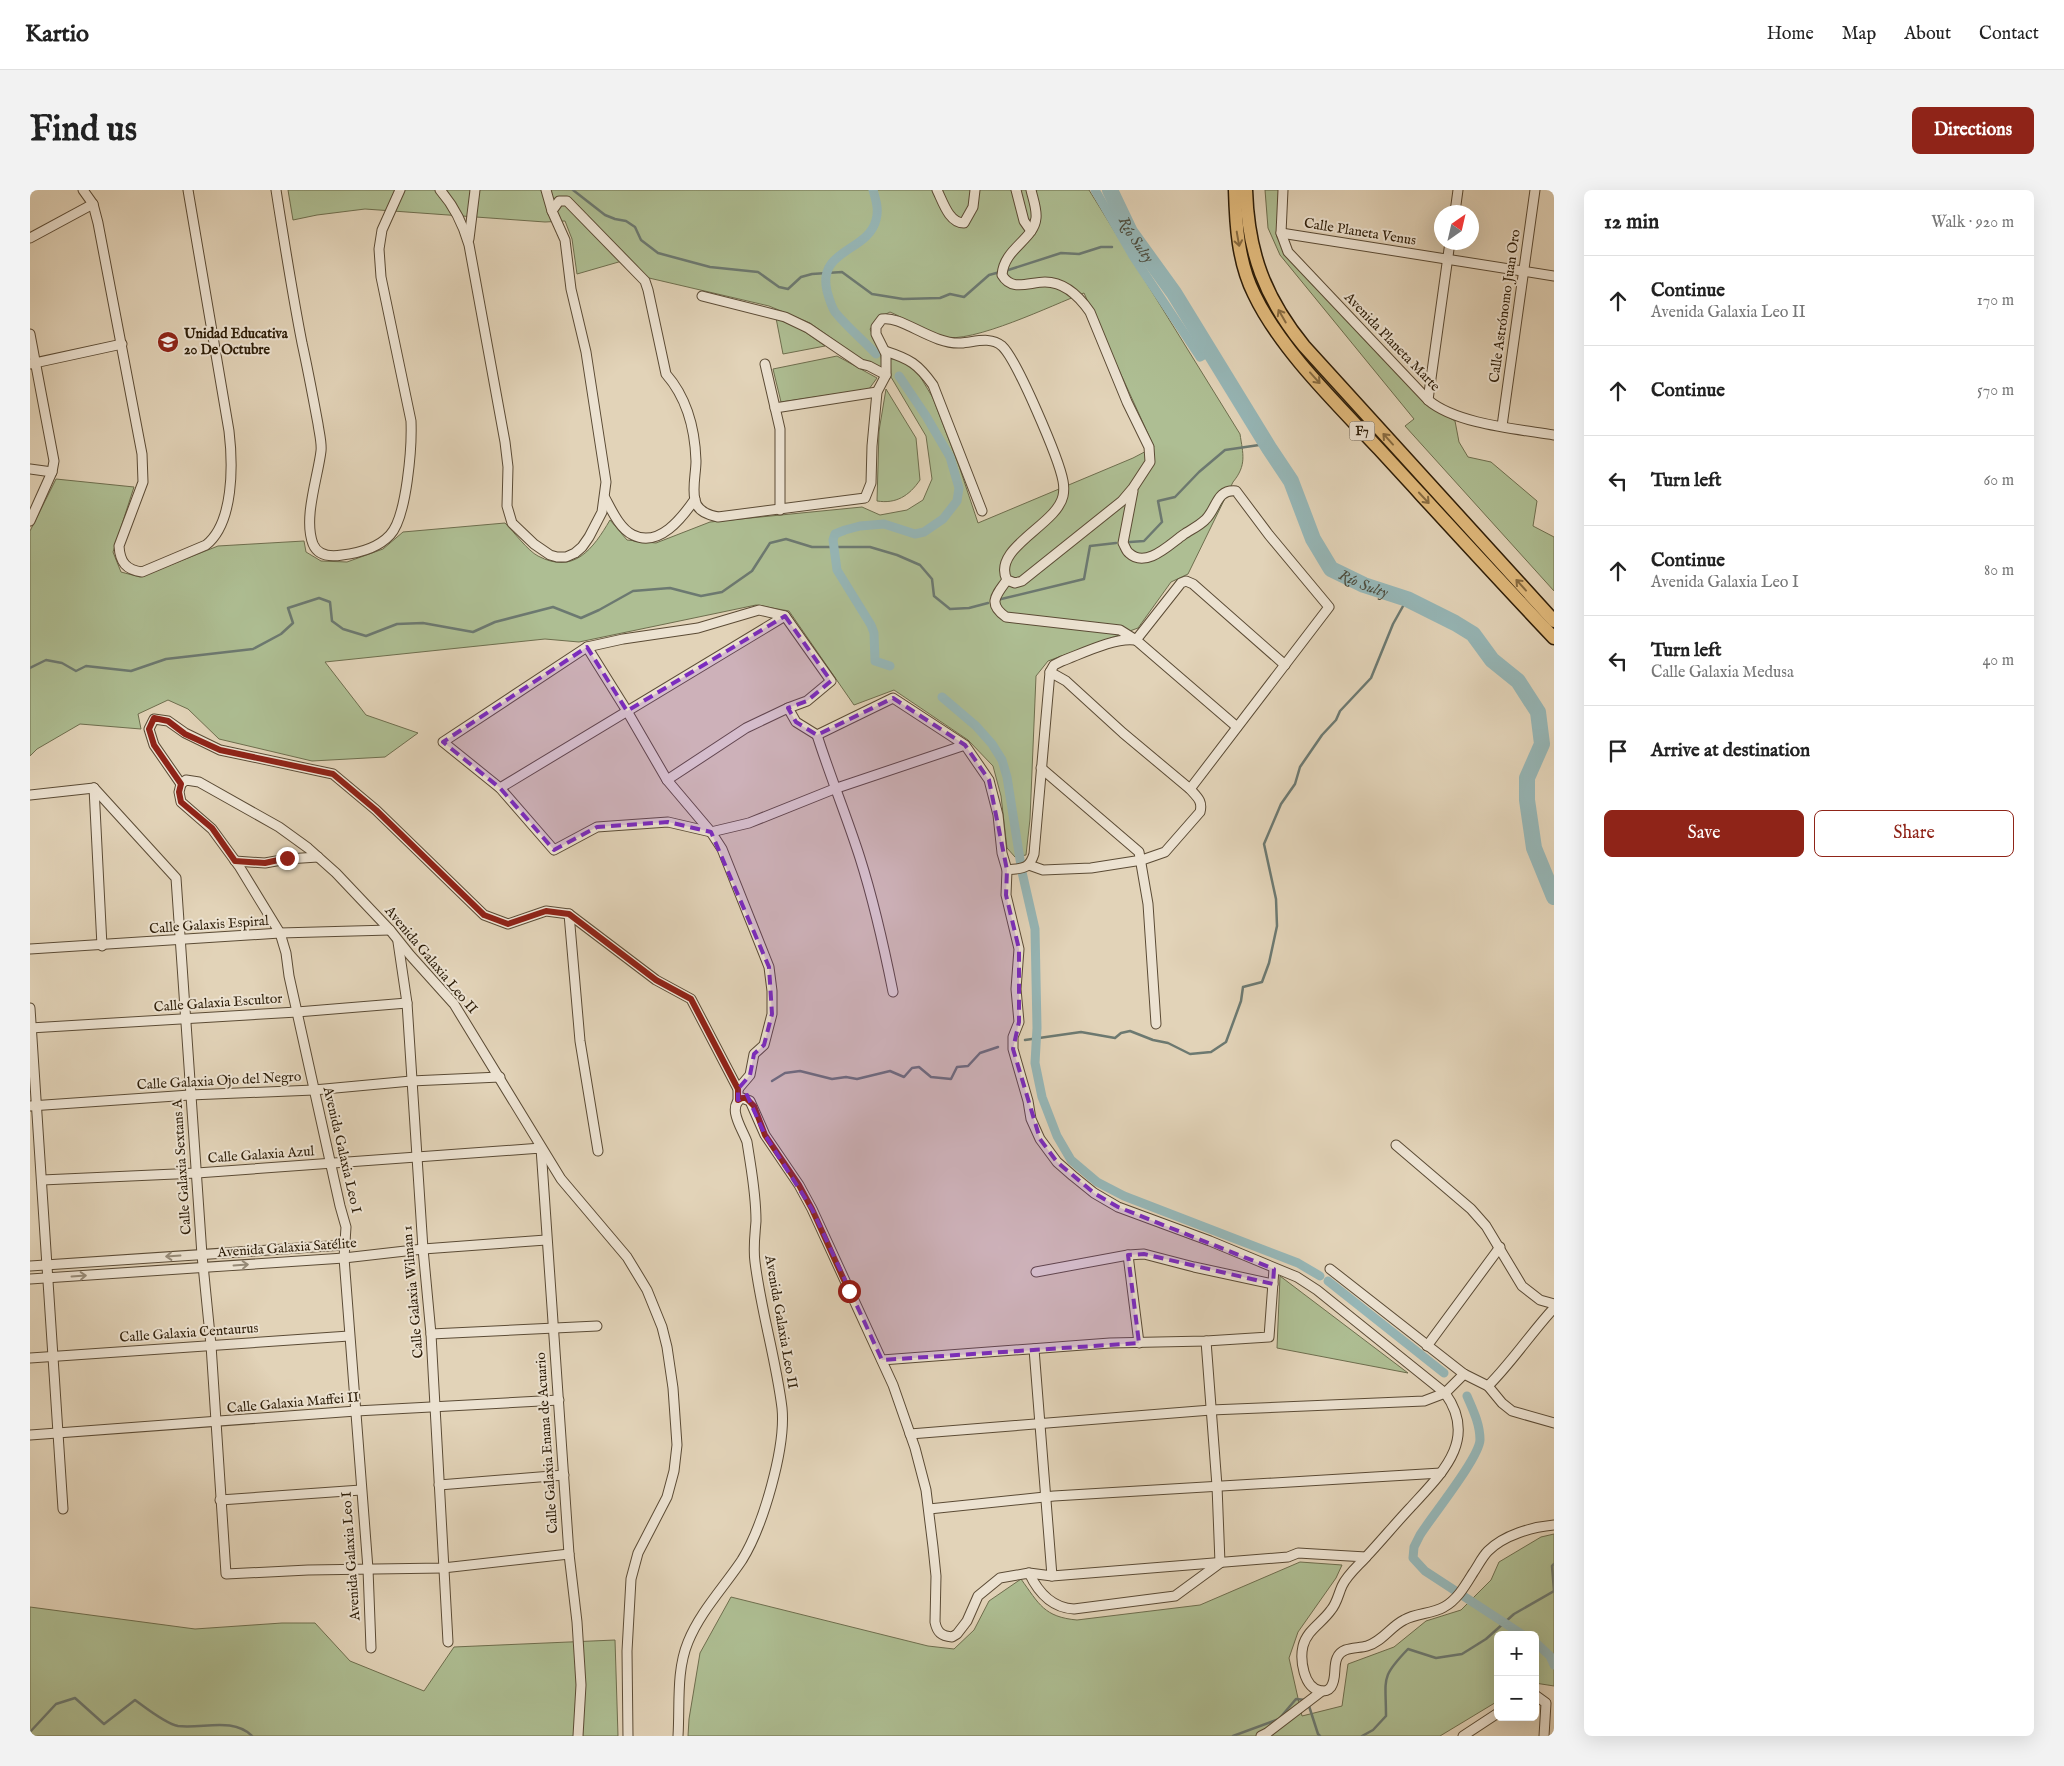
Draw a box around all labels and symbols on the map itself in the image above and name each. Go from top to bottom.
north arrow [1434,205,1479,250]
water label: Río Sulty [1114,213,1159,266]
street label: Calle Planeta Venus [1303,214,1417,250]
street label: Calle Astrónomo Juan Oro [1485,228,1525,384]
one-way arrow [1234,230,1244,246]
street label: Avenida Planeta Marte [1339,288,1444,396]
one-way arrow [1276,310,1286,324]
place label: Unidad Educativa 20 De Octubre [183,325,289,359]
school or university icon: Unidad Educativa 20 De Octubre [156,330,180,354]
one-way arrow [1309,372,1321,385]
road number: F7 [1350,422,1374,440]
one-way arrow [1382,432,1394,445]
one-way arrow [1419,492,1430,505]
water label: Río Sulty [1336,565,1391,602]
one-way arrow [1515,578,1527,591]
route end [276,847,299,870]
street label: Avenida Galaxia Leo II [380,902,481,1018]
street label: Calle Galaxis Espiral [149,912,269,938]
street label: Calle Galaxia Escultor [153,990,283,1016]
street label: Calle Galaxia Ojo del Negro [136,1068,302,1094]
street label: Avenida Galaxia Leo I [318,1084,365,1215]
street label: Calle Galaxia Sextans A [168,1098,196,1235]
street label: Calle Galaxia Azul [207,1142,315,1168]
street label: Calle Galaxia Wilman 1 [398,1225,428,1359]
street label: Avenida Galaxia Satélite [216,1234,358,1262]
one-way arrow [165,1252,181,1261]
street label: Avenida Galaxia Leo II [760,1253,802,1390]
one-way arrow [233,1261,249,1270]
one-way arrow [70,1271,86,1280]
route start [838,1280,861,1303]
street label: Calle Galaxia Centaurus [119,1319,259,1347]
street label: Calle Galaxia Enana de Acuario [532,1351,562,1534]
street label: Calle Galaxia Maffei II [226,1388,360,1418]
street label: Avenida Galaxia Leo I [338,1491,365,1622]

